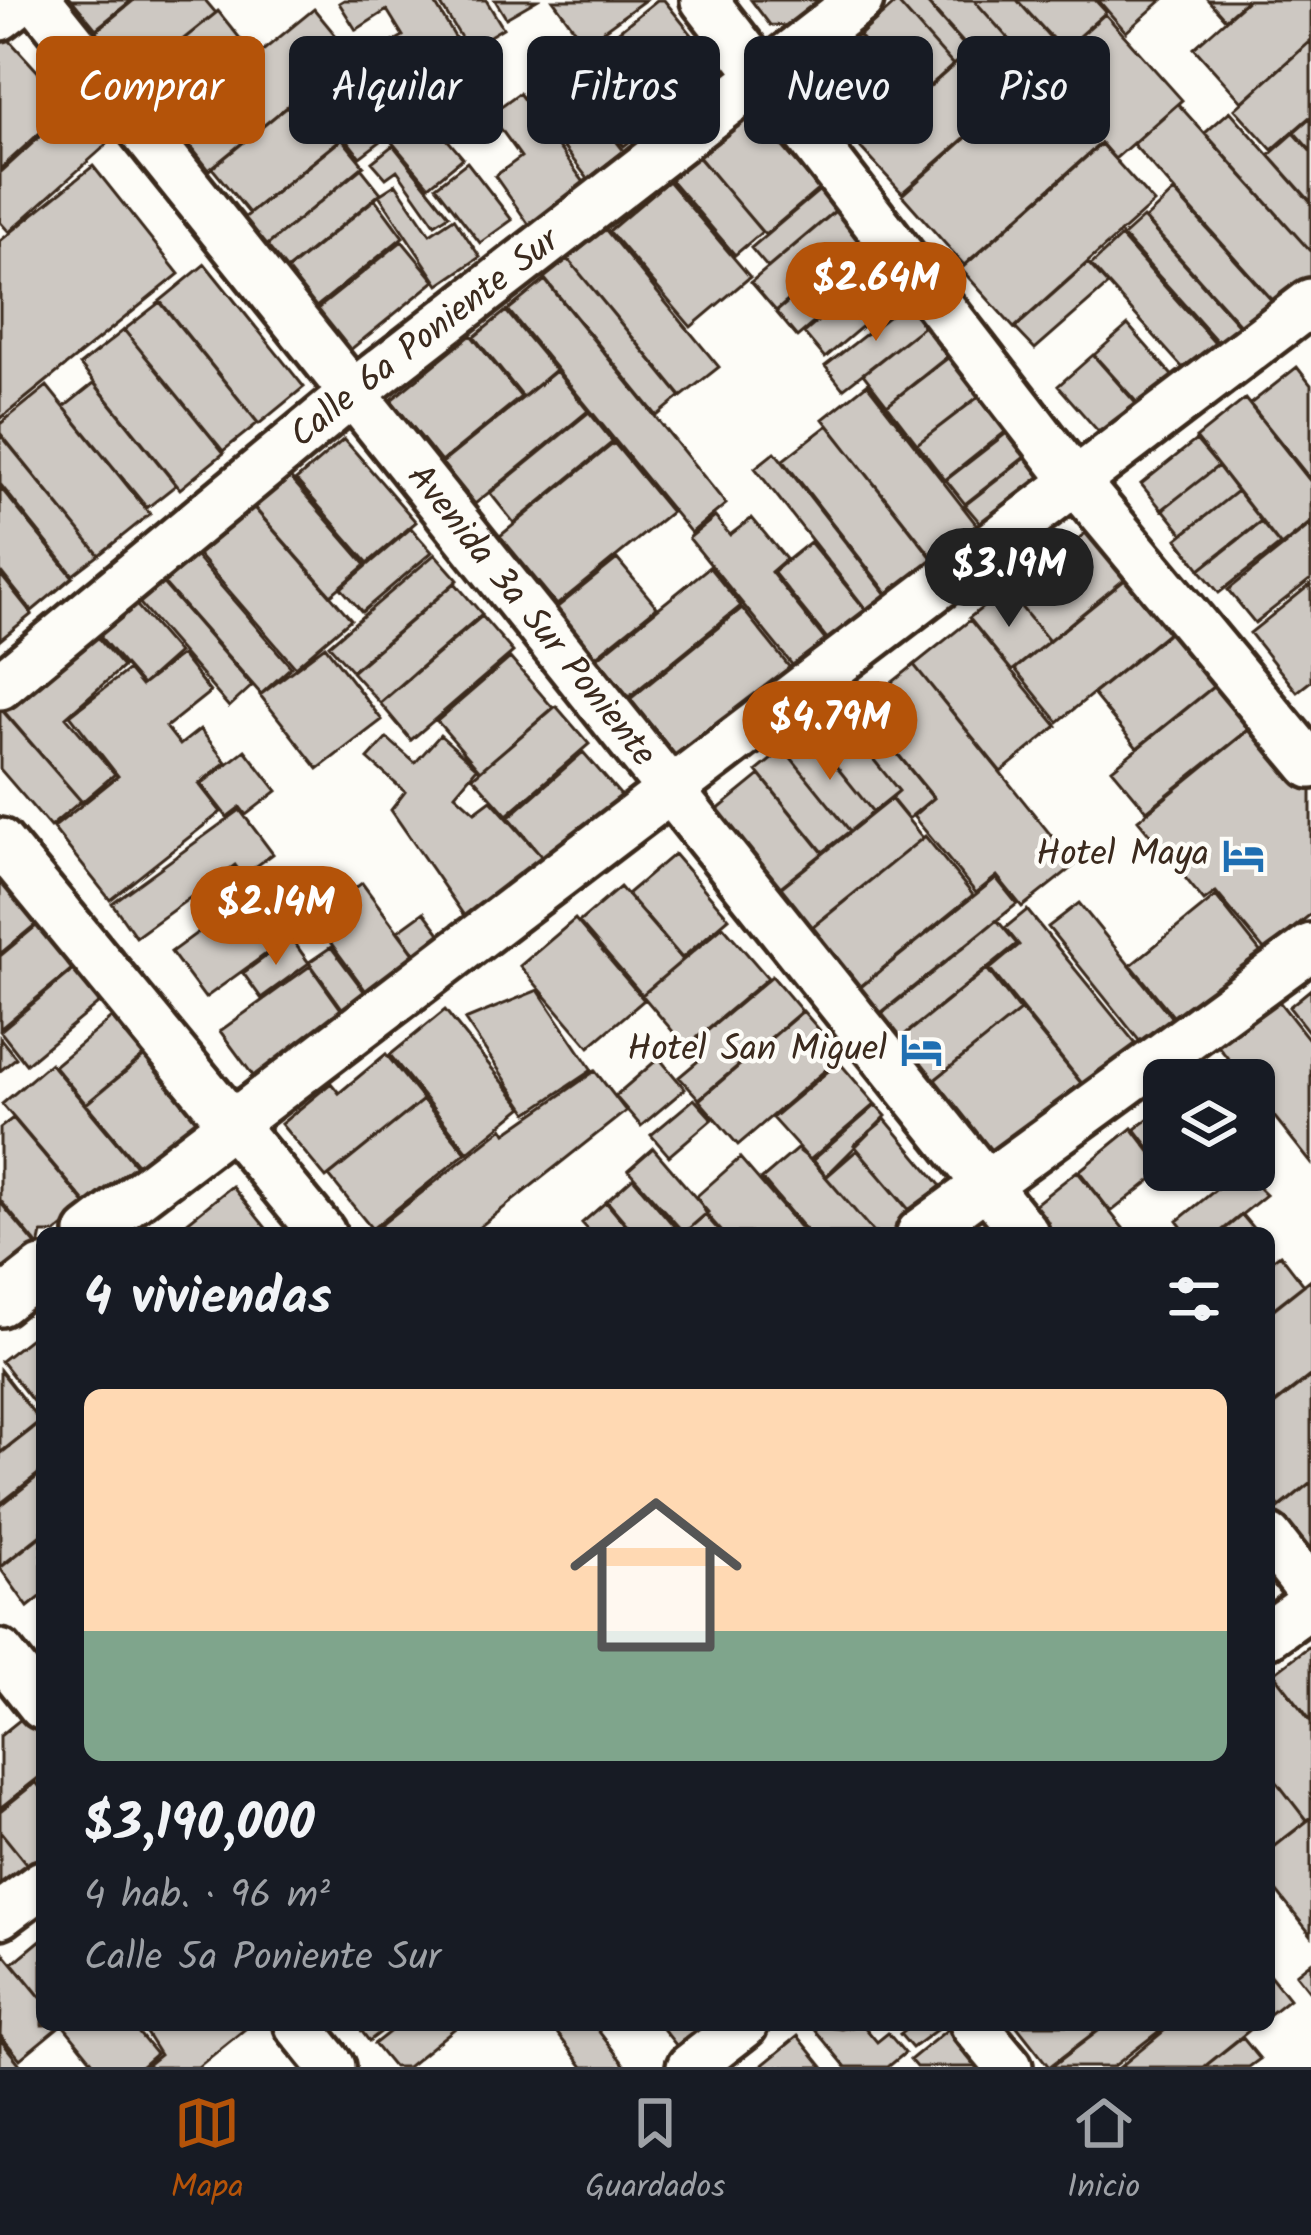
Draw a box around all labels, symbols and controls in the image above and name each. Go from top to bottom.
chip: Comprar [36,36,265,144]
chip: Alquilar [289,36,503,144]
chip: Filtros [527,36,720,144]
chip: Nuevo [744,36,933,144]
chip: Piso [957,36,1110,144]
street label: Calle 6a Poniente Sur [277,213,574,463]
pin: $2.64M [778,242,974,344]
text: $2.64M [813,250,939,312]
street label: Avenida 3a Sur Poniente [392,452,670,780]
pin: $3.19M [911,528,1107,630]
text: $3.19M [952,536,1066,598]
pin: $4.79M [732,681,928,783]
text: $4.79M [769,689,891,751]
place label: Hotel Maya [1036,827,1209,884]
hotel icon: Hotel Maya [1220,832,1266,878]
pin: $2.14M [178,866,374,968]
text: $2.14M [217,874,335,936]
place label: Hotel San Miguel [627,1022,887,1079]
hotel icon: Hotel San Miguel [898,1027,944,1073]
map controls [1143,1059,1275,1191]
button: layers [1143,1059,1275,1191]
text: 4 viviendas [84,1259,331,1340]
icon: filters [1161,1266,1227,1332]
icon: home [548,1467,764,1683]
text: $3,190,000 [84,1785,315,1866]
text: 4 hab. · 96 m² [84,1866,330,1928]
text: Calle 5a Poniente Sur [84,1928,441,1990]
tab: Mapa [171,2090,244,2215]
tab: Guardados [585,2090,725,2215]
tab: Inicio [1067,2090,1140,2215]

